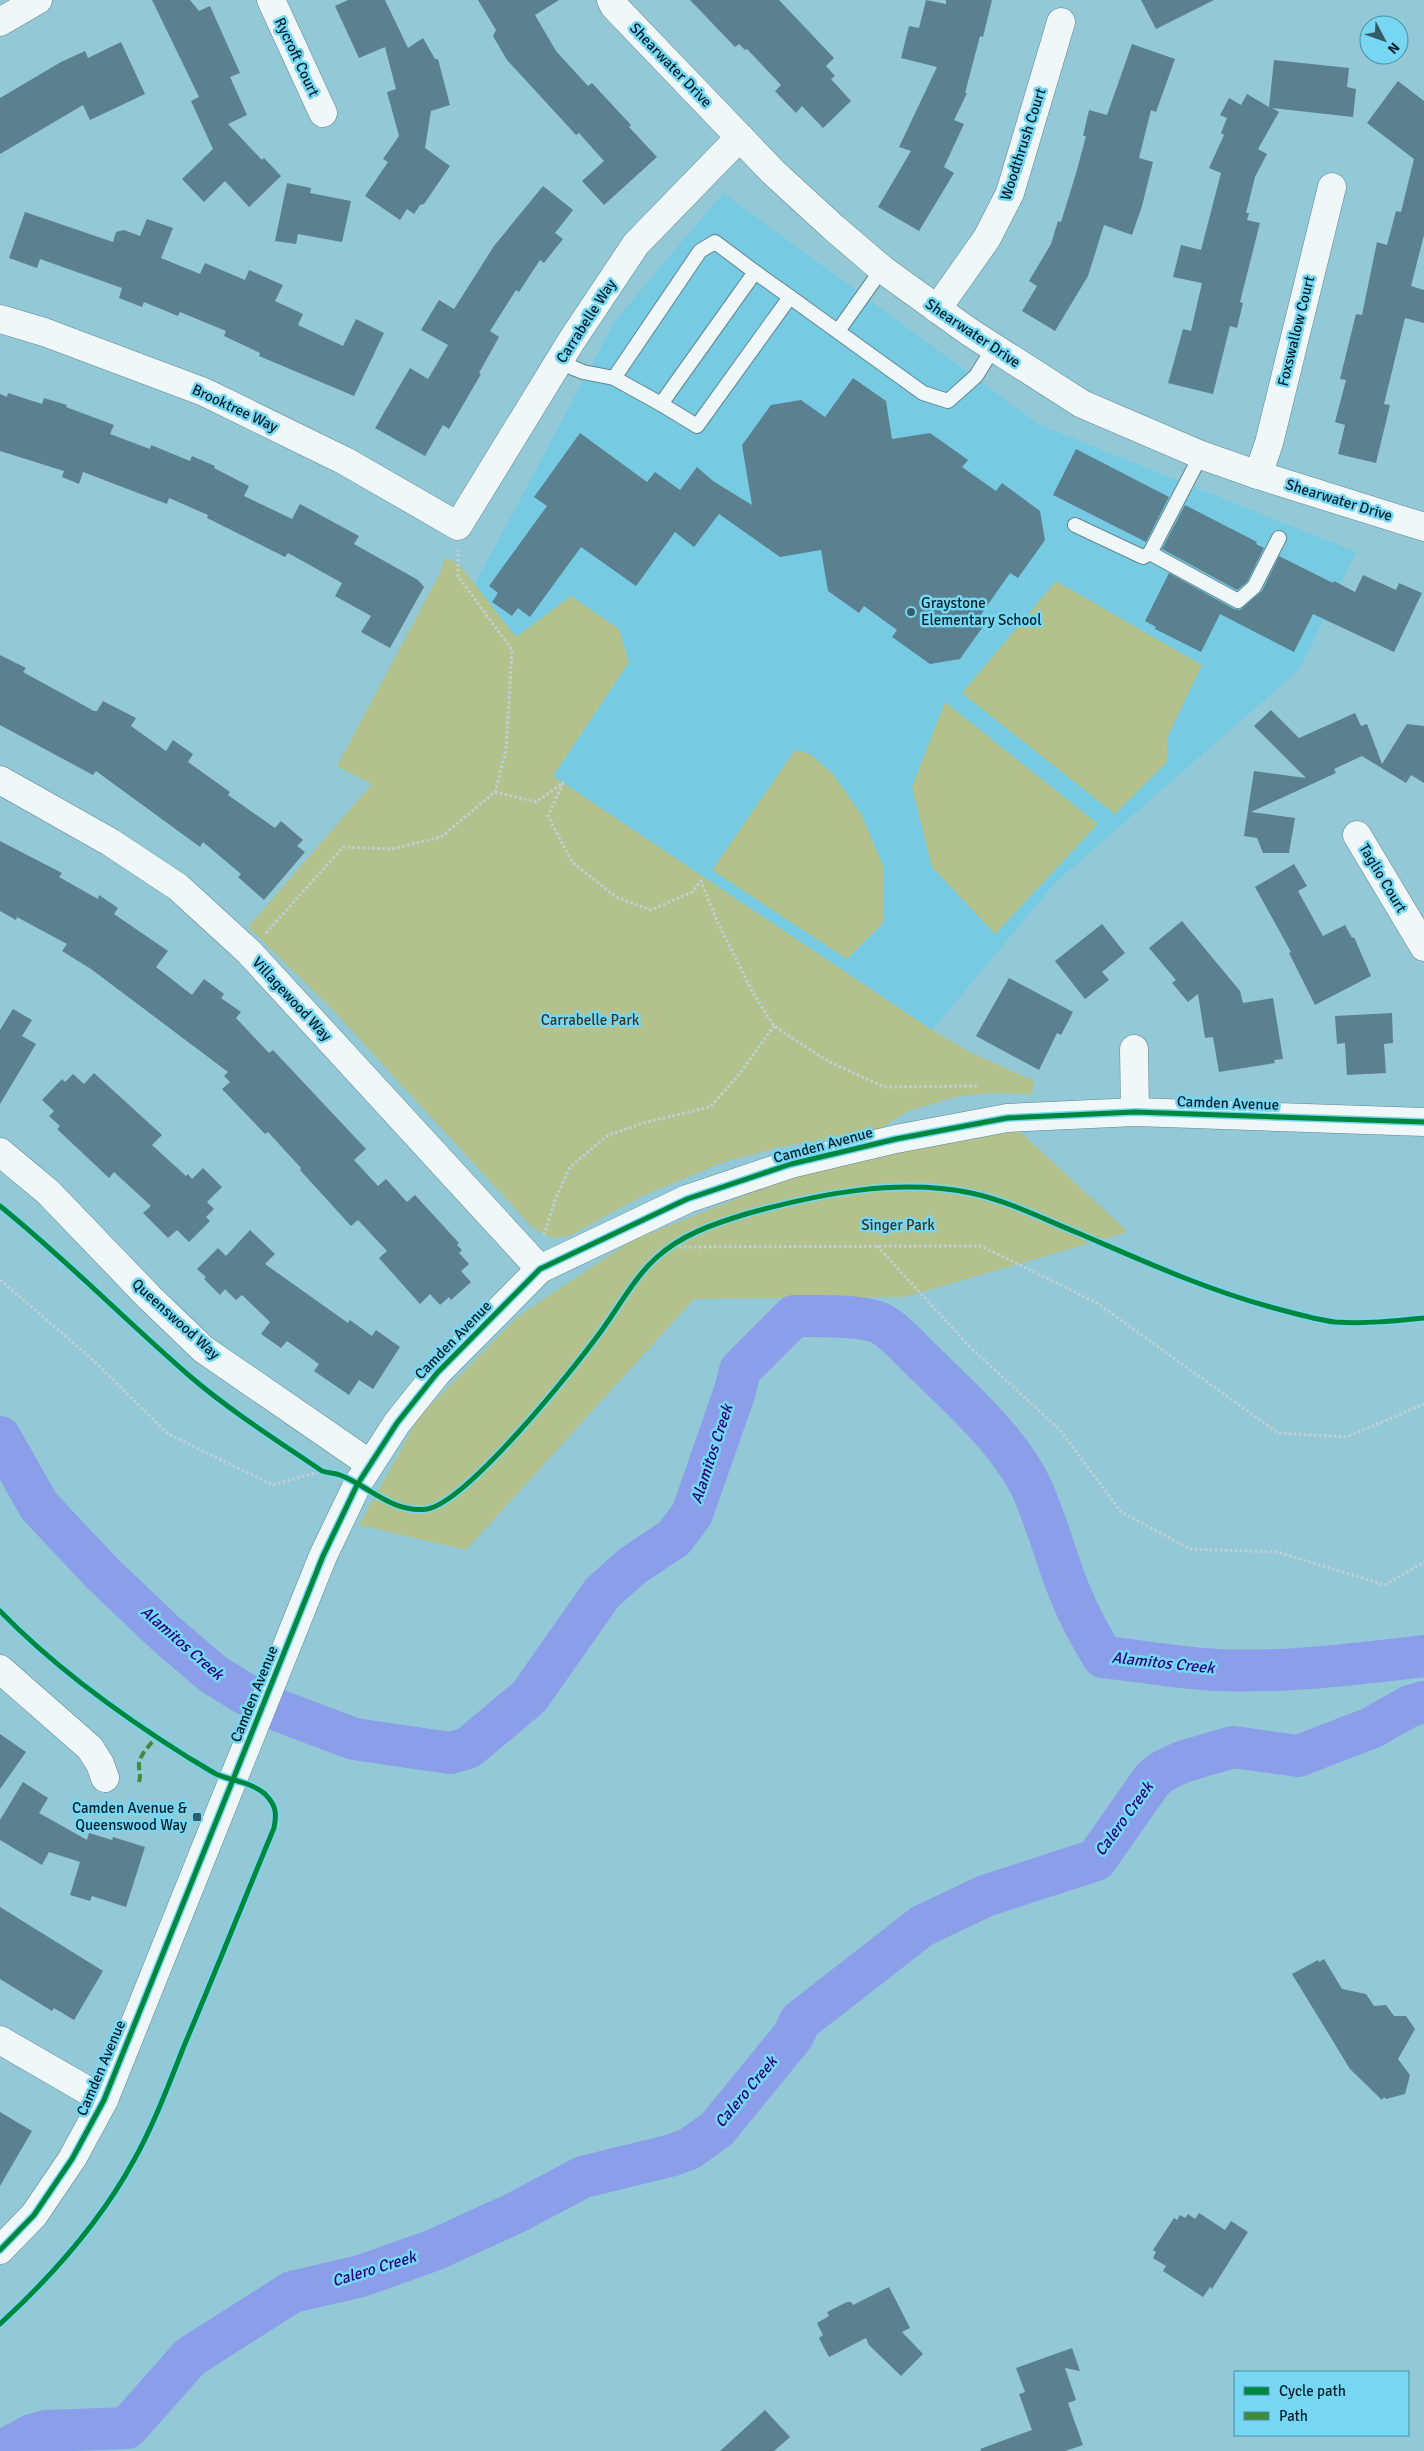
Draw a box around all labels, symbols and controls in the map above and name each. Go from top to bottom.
street label: Rycroft Court [271,15,323,99]
north arrow [1359,15,1409,65]
street label: Shearwater Drive [626,19,716,111]
text: N [1384,39,1403,57]
street label: Woodthrush Court [996,86,1050,202]
street label: Foxswallow Court [1274,274,1318,388]
street label: Carrabelle Way [552,276,620,366]
street label: Shearwater Drive [922,295,1024,371]
street label: Brooktree Way [189,380,281,436]
street label: Shearwater Drive [1283,475,1395,525]
place label: Graystone Elementary School [921,594,1042,629]
marker: Graystone Elementary School [905,606,917,618]
street label: Taglio Court [1355,840,1411,916]
street label: Villagewood Way [248,953,336,1045]
park label: Carrabelle Park [541,1011,640,1029]
street label: Camden Avenue [1177,1092,1279,1114]
street label: Camden Avenue [771,1123,875,1167]
park label: Singer Park [861,1216,935,1234]
street label: Queenswood Way [128,1275,224,1363]
street label: Camden Avenue [411,1297,495,1383]
water label: Alamitos Creek [687,1400,738,1506]
water label: Alamitos Creek [137,1602,229,1686]
street label: Camden Avenue [226,1643,282,1745]
water label: Alamitos Creek [1111,1648,1217,1679]
water label: Calero Creek [1090,1776,1159,1860]
place label: Camden Avenue & Queenswood Way [72,1799,188,1834]
marker: Camden Avenue & Queenswood Way [191,1811,203,1823]
street label: Camden Avenue [73,2017,129,2119]
water label: Calero Creek [710,2051,783,2132]
water label: Calero Creek [329,2246,420,2291]
legend [1234,2371,1409,2436]
text: Cycle path [1279,2382,1346,2400]
text: Path [1279,2407,1308,2425]

